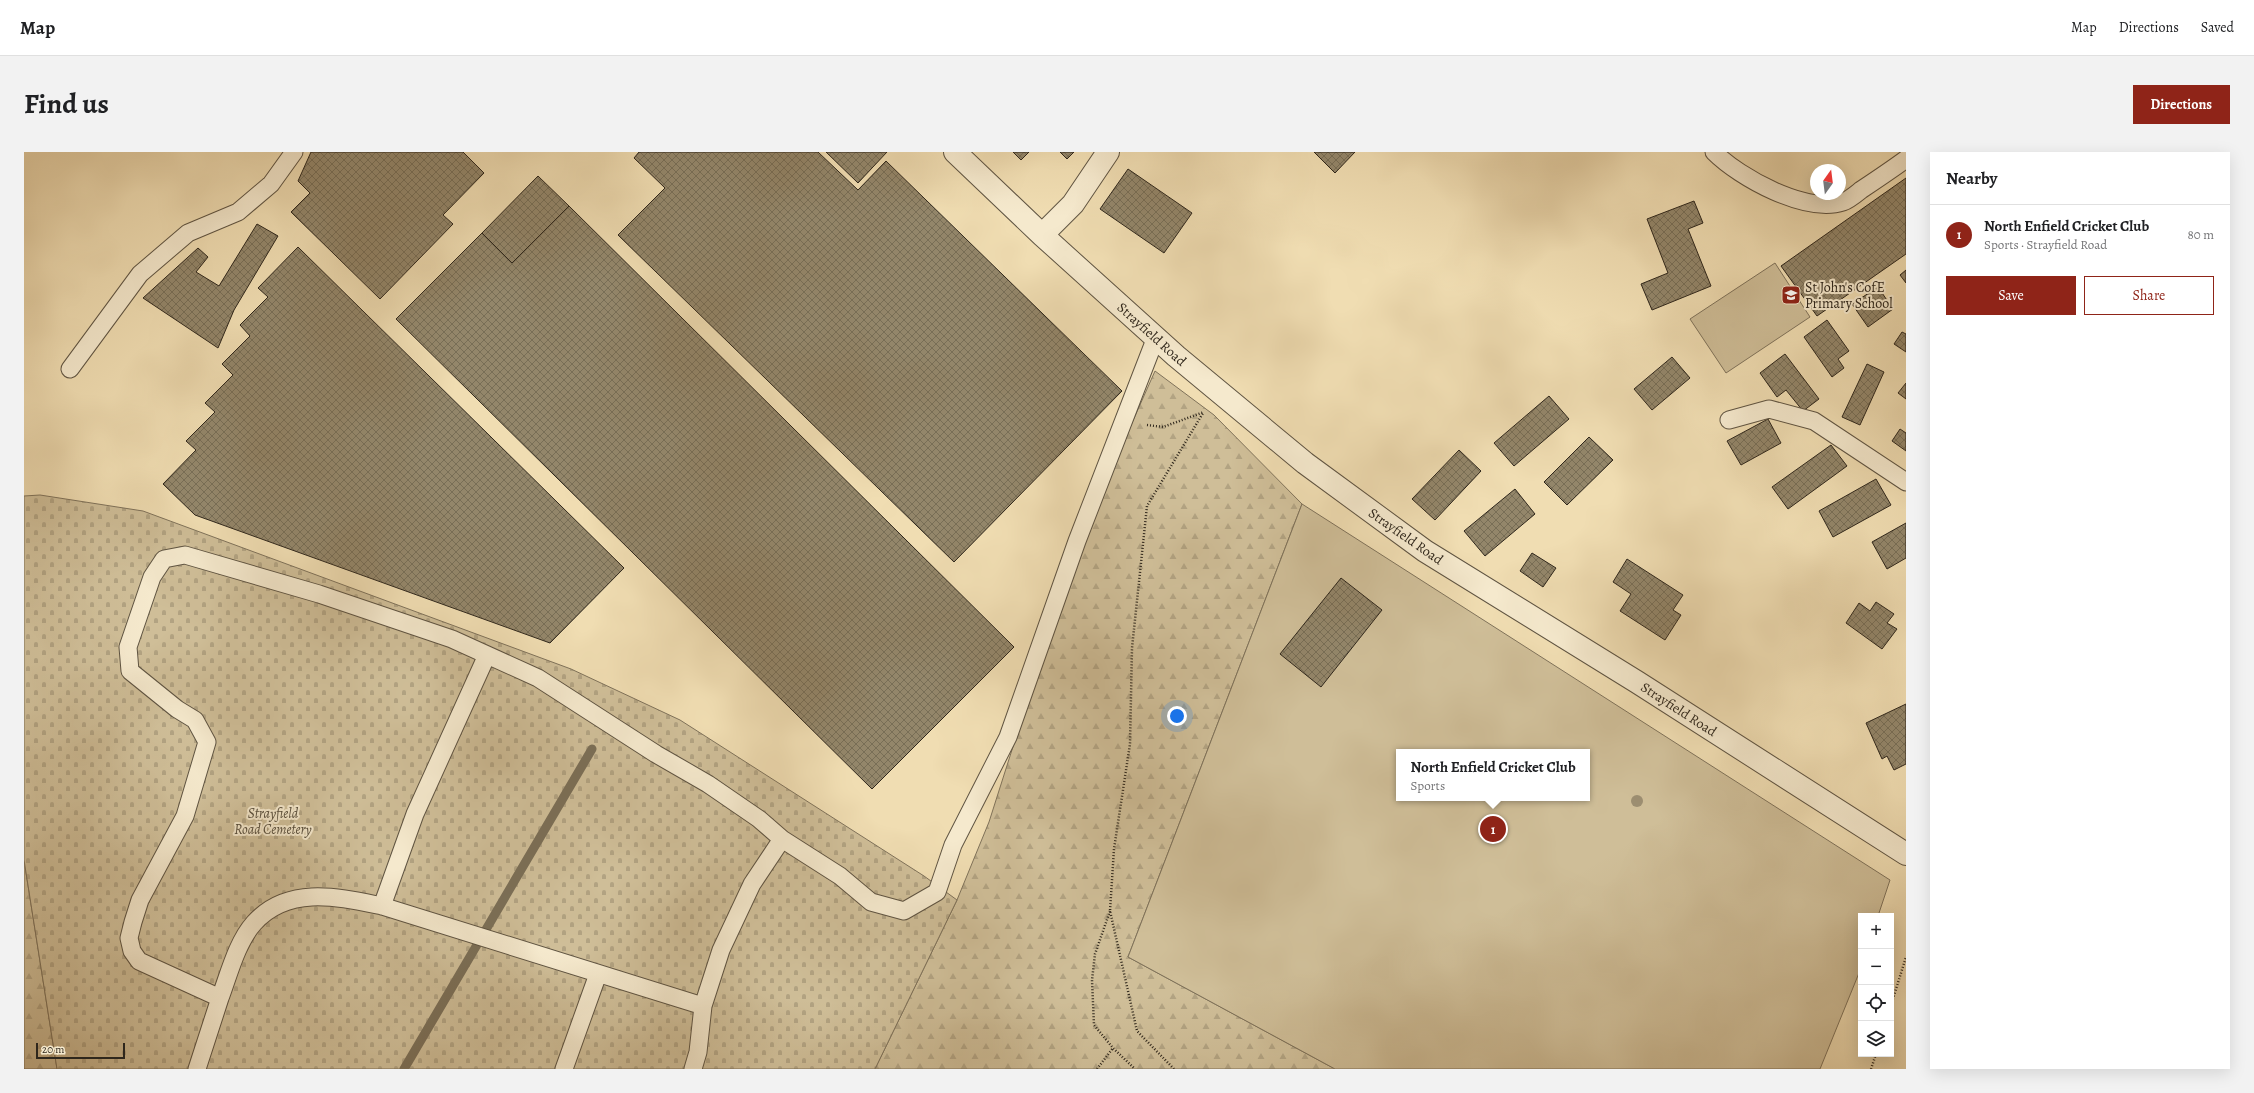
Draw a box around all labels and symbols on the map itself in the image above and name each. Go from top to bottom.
north arrow [1810,164,1846,200]
place label: St John's CofE Primary School [1805,278,1893,313]
school or university icon: St John's CofE Primary School [1780,284,1802,306]
street label: Strayfield Road [1113,298,1191,371]
street label: Strayfield Road [1365,504,1447,569]
street label: Strayfield Road [1637,678,1721,741]
your location [1167,706,1187,726]
park label: Strayfield Road Cemetery [234,804,312,839]
pin: 1 [1480,814,1506,844]
scale bar [36,1041,125,1060]

